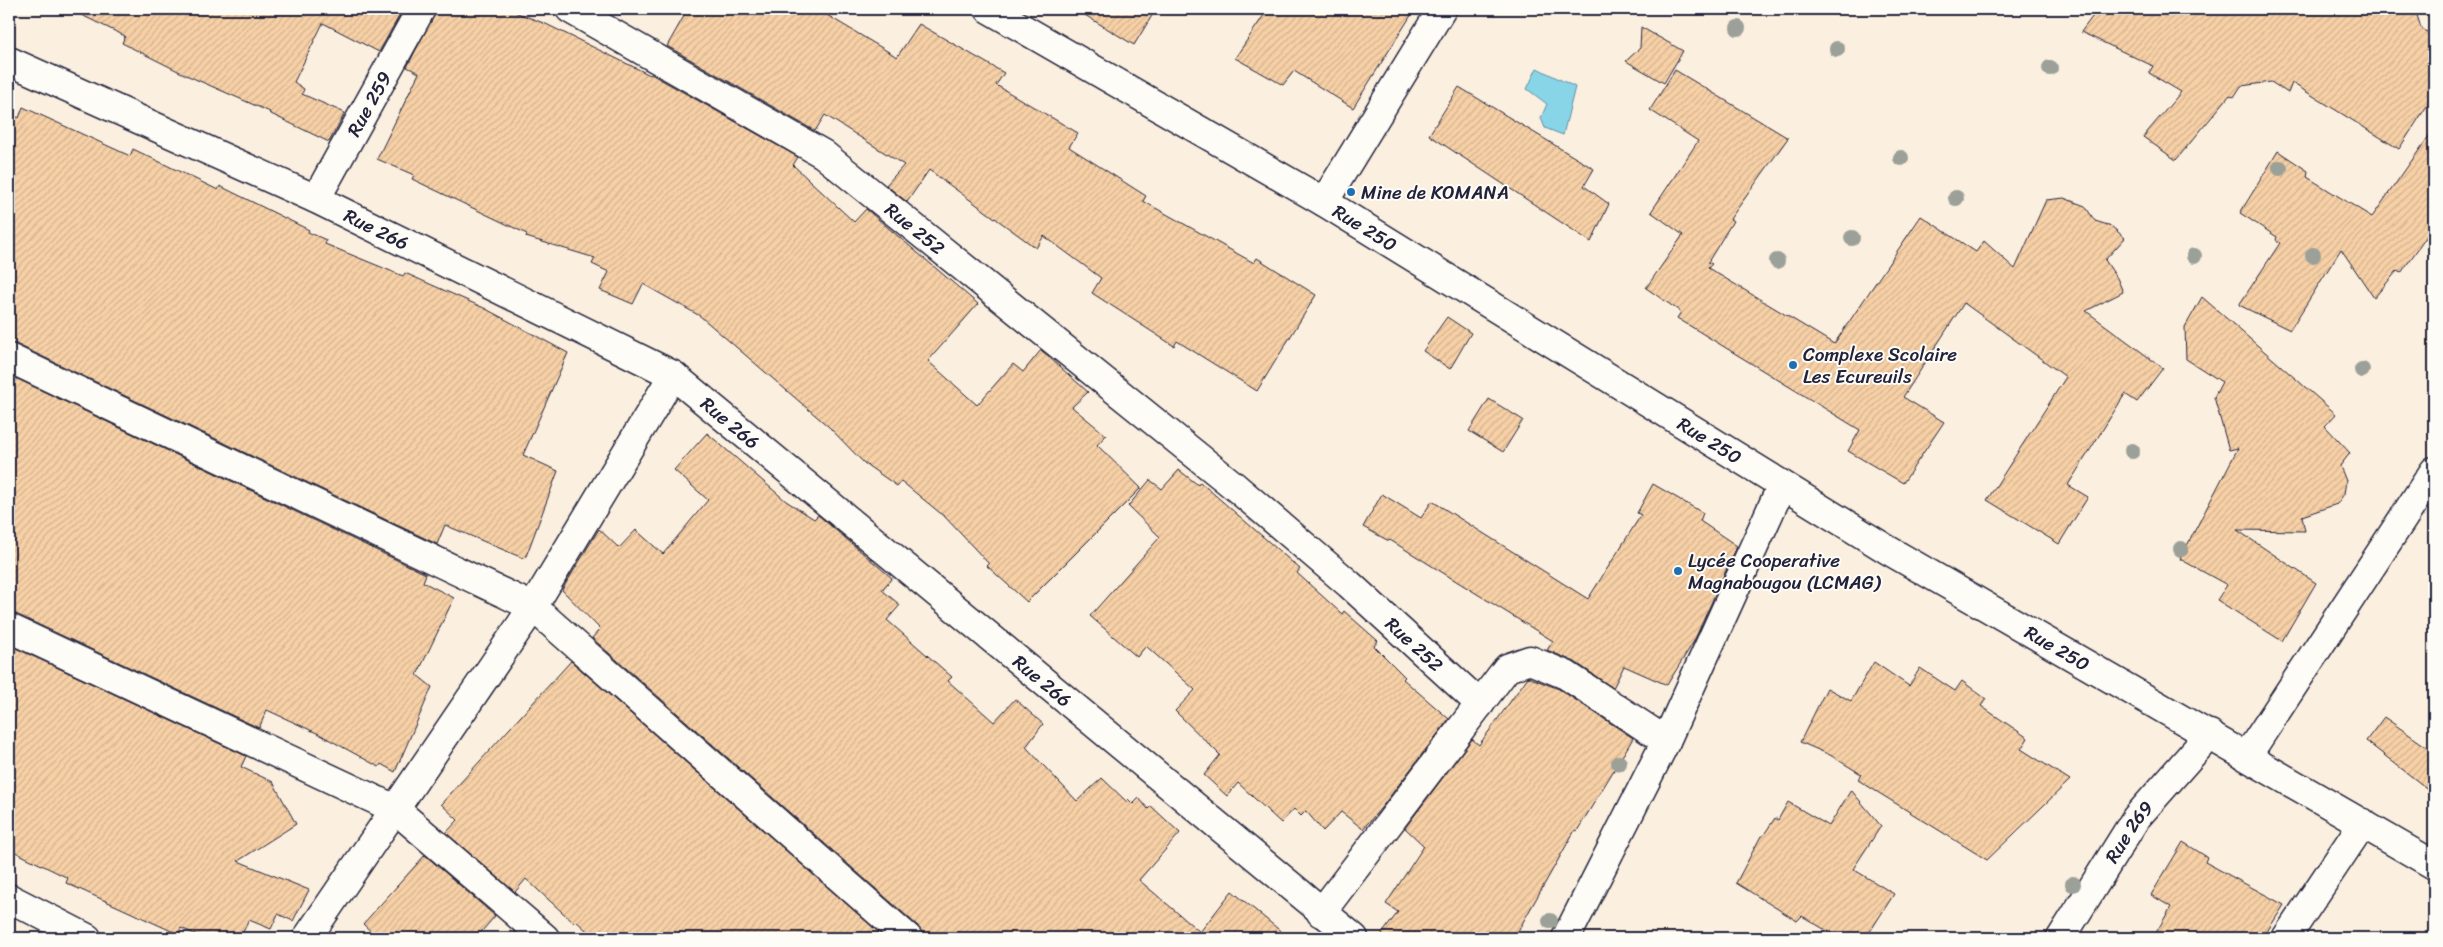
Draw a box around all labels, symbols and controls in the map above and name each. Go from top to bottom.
street label: Rue 259 [338,65,401,143]
place label: Mine de KOMANA [1361,176,1509,209]
marker: Mine de KOMANA [1345,186,1357,198]
street label: Rue 252 [877,194,952,264]
street label: Rue 250 [1326,195,1404,261]
street label: Rue 266 [338,199,414,259]
place label: Complexe Scolaire Les Ecureuils [1803,338,1957,393]
marker: Complexe Scolaire Les Ecureuils [1787,359,1799,371]
street label: Rue 266 [693,388,767,457]
street label: Rue 250 [1671,408,1748,473]
place label: Lycée Cooperative Magnabougou (LCMAG) [1688,544,1882,599]
marker: Lycée Cooperative Magnabougou (LCMAG) [1672,565,1684,577]
street label: Rue 252 [1377,609,1451,680]
street label: Rue 250 [2018,616,2096,680]
street label: Rue 266 [1005,646,1079,716]
street label: Rue 269 [2096,793,2162,870]

